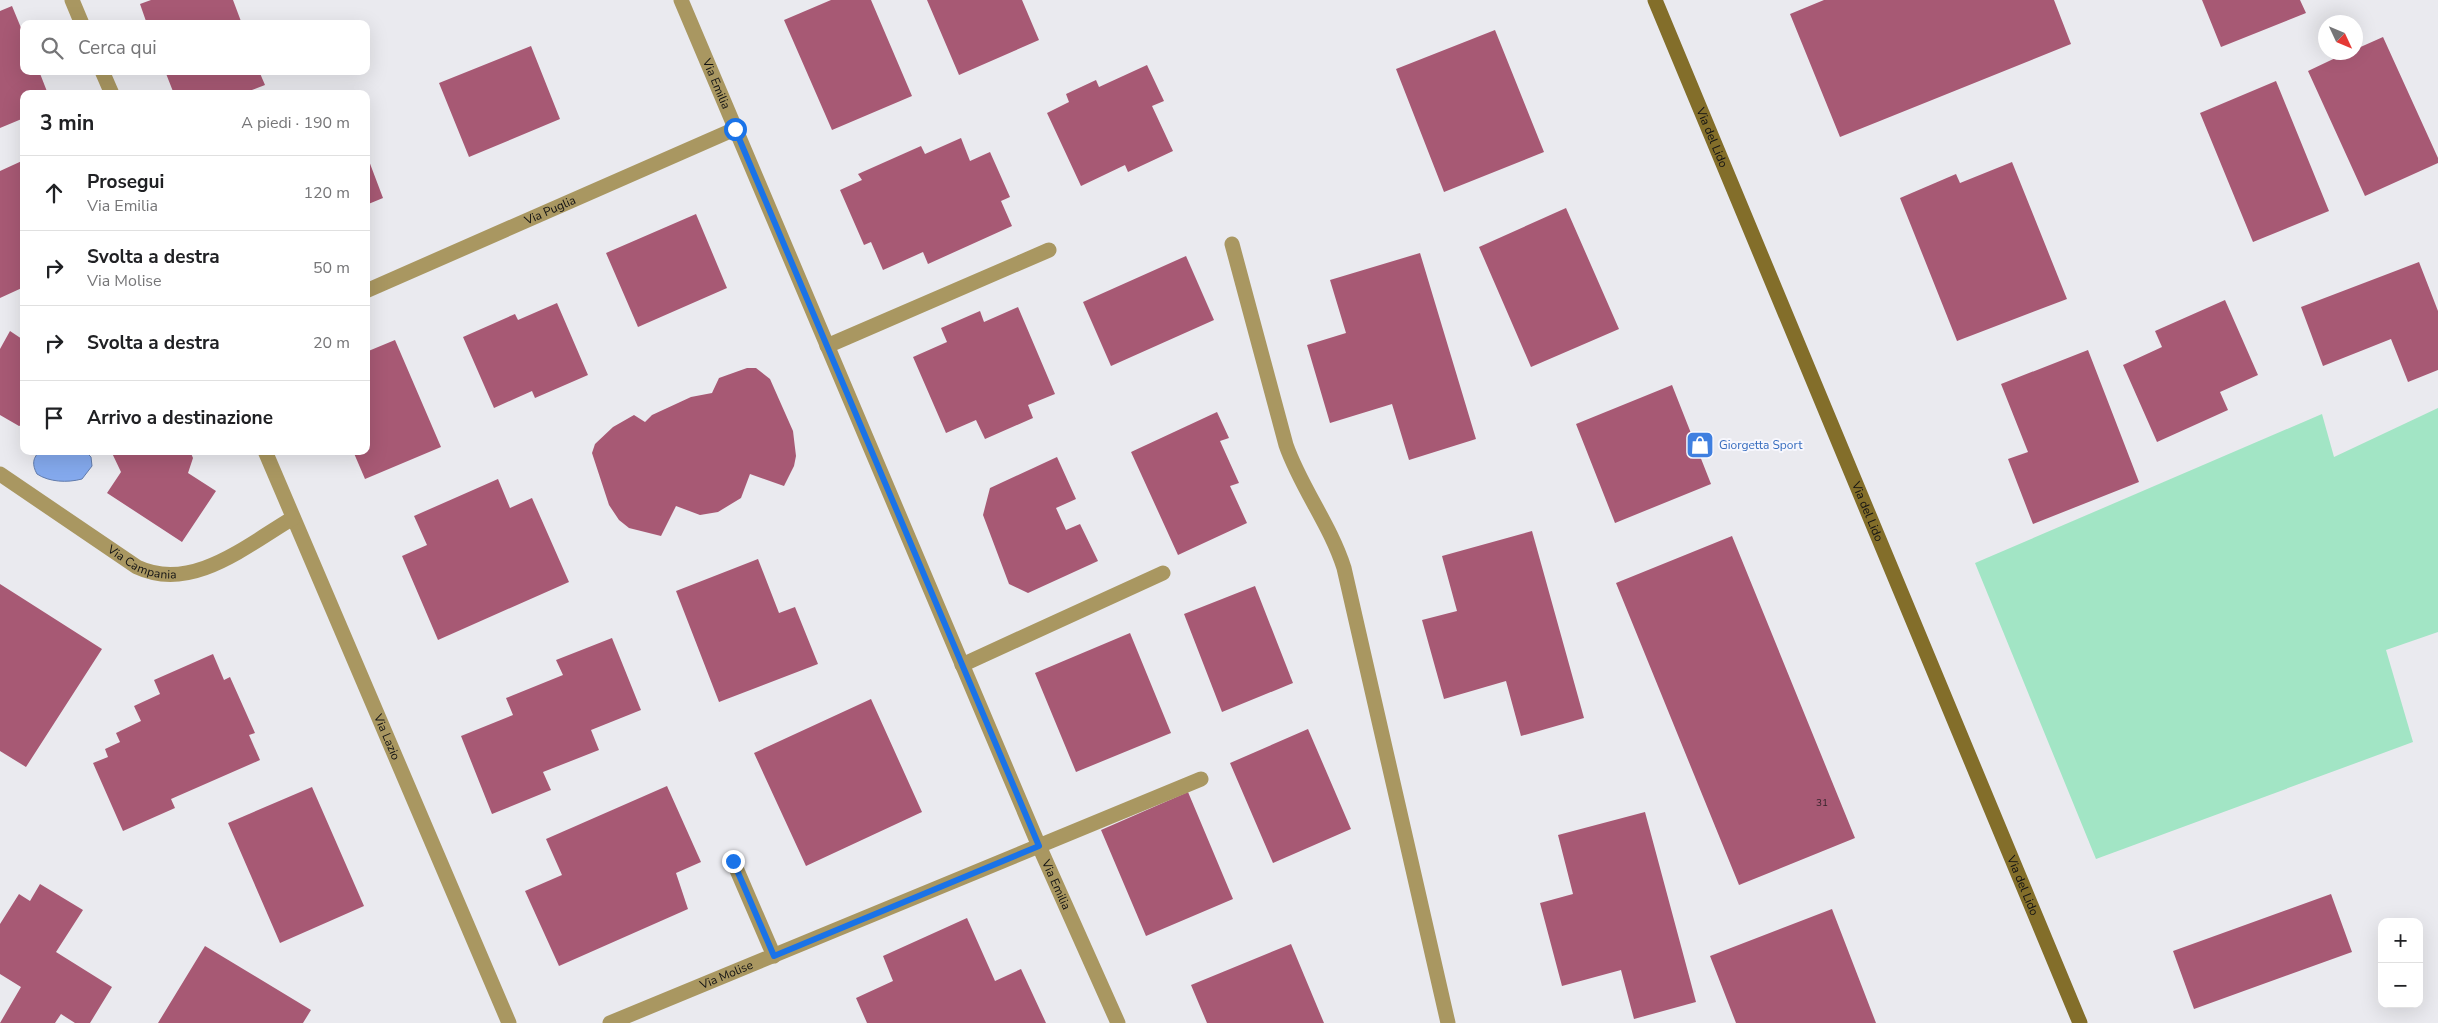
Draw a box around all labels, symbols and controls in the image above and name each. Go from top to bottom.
north arrow [2318,15,2363,60]
search box [20,20,370,75]
icon: search [38,34,66,62]
text: Cerca qui [78,35,157,61]
street label: Via Emilia [698,55,734,111]
street label: Via del Lido [1692,104,1732,170]
text: 3 min [40,109,94,137]
text: A piedi · 190 m [241,112,350,134]
route start [724,118,747,141]
text: Prosegui [87,169,164,195]
icon: ahead [40,179,68,207]
text: 120 m [303,182,350,204]
street label: Via Puglia [521,192,578,229]
text: Via Emilia [87,195,158,217]
text: Svolta a destra [87,244,220,270]
icon: right [40,254,68,282]
text: 50 m [313,257,350,279]
text: Via Molise [87,270,162,292]
icon: right [40,329,68,357]
text: Svolta a destra [87,330,220,356]
text: 20 m [313,332,350,354]
icon: arrive [40,404,68,432]
text: Arrivo a destinazione [87,405,273,431]
shop icon: Giorgetta Sport [1685,430,1715,460]
place label: Giorgetta Sport [1719,437,1803,453]
street label: Via del Lido [1848,478,1887,544]
street label: Via Campania [104,541,177,583]
street label: Via Lazio [370,711,404,763]
house number: 31 [1816,796,1828,810]
route end [722,850,745,873]
street label: Via del Lido [2003,852,2043,918]
street label: Via Emilia [1038,856,1074,912]
map controls [2378,918,2423,1008]
button: + [2378,918,2423,963]
street label: Via Molise [697,957,755,993]
button: − [2378,963,2423,1008]

